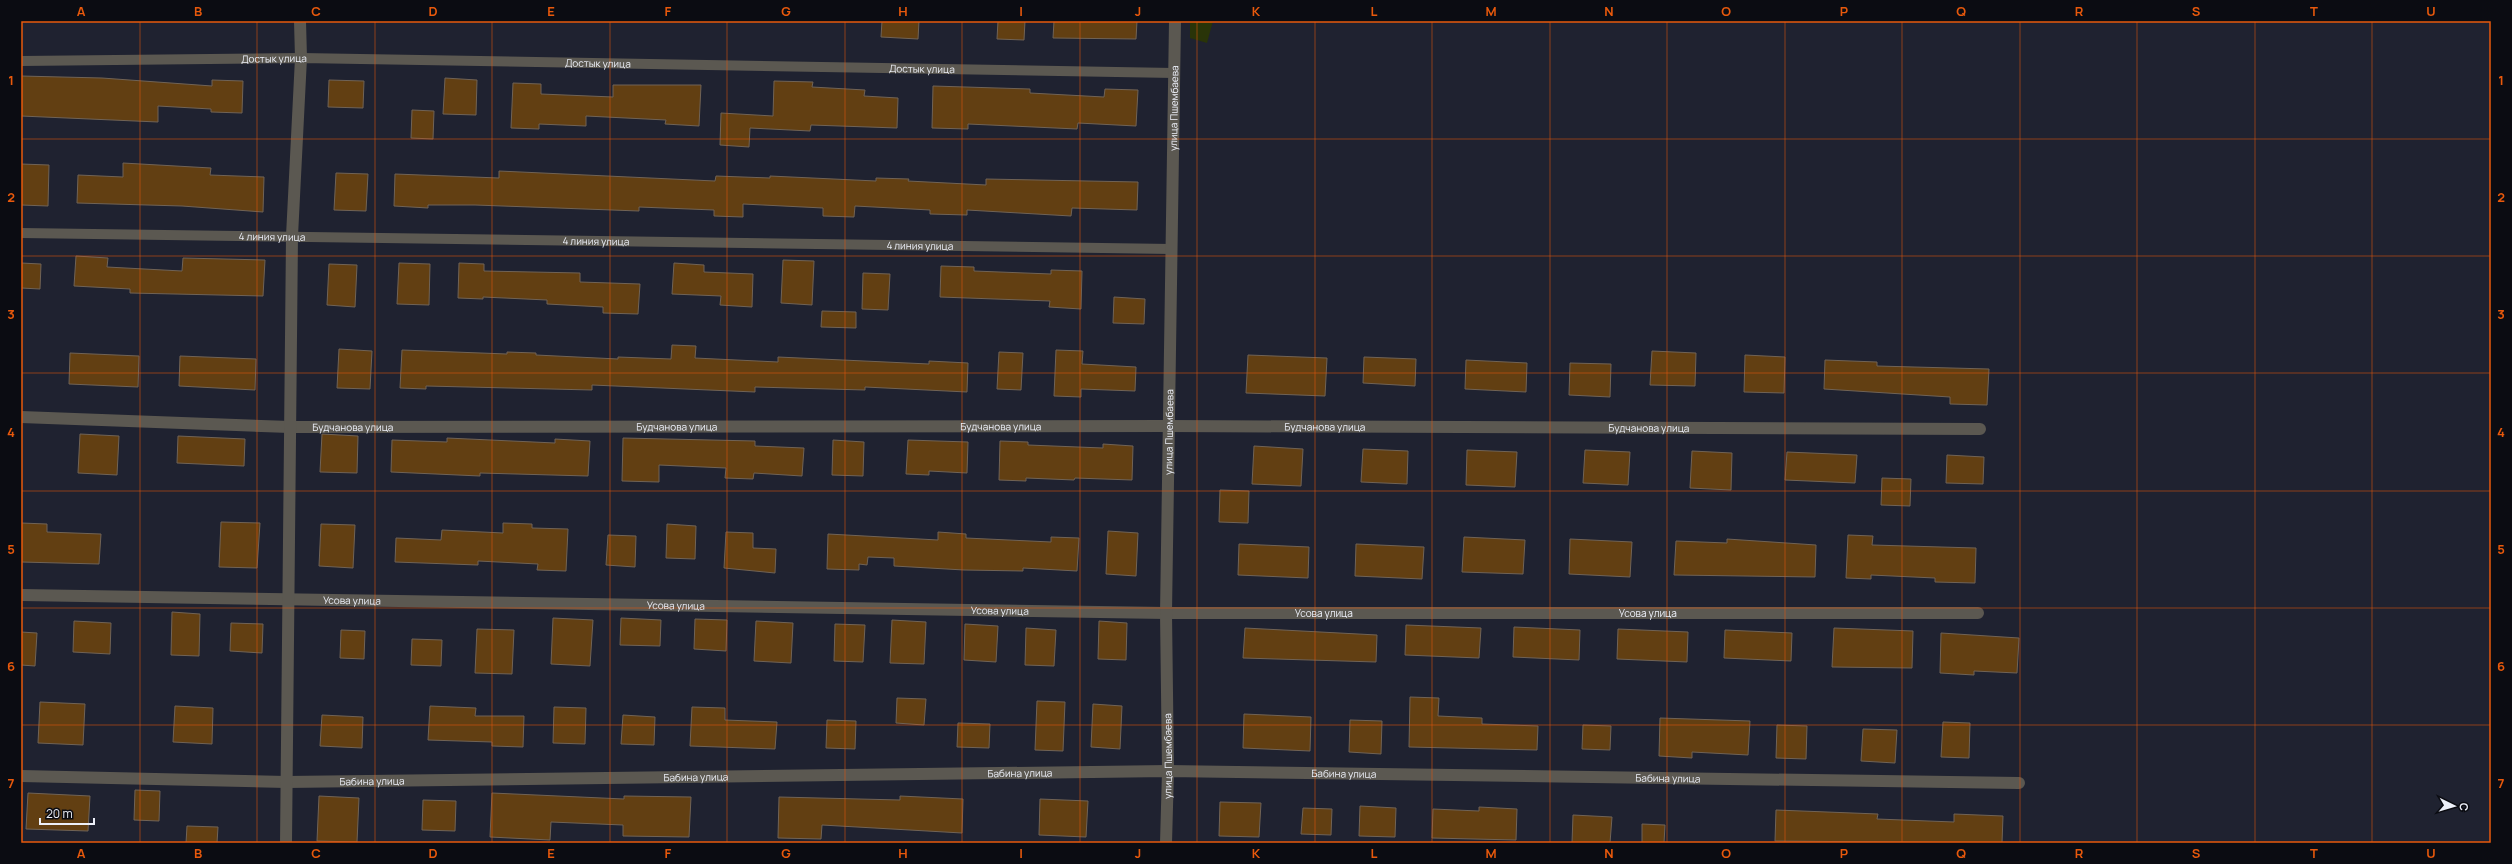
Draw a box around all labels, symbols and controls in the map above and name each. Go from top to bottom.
text: A [77,2,86,20]
text: B [194,2,202,20]
text: C [311,2,321,20]
text: D [428,2,438,20]
text: E [547,2,555,20]
text: F [665,2,672,20]
text: G [781,2,791,20]
text: H [898,2,908,20]
text: I [1019,2,1023,20]
text: J [1135,2,1141,20]
text: K [1252,2,1261,20]
text: L [1371,2,1378,20]
text: M [1485,2,1497,20]
text: N [1604,2,1614,20]
text: O [1721,2,1731,20]
text: P [1840,2,1848,20]
text: Q [1956,2,1966,20]
text: R [2075,2,2084,20]
text: S [2192,2,2201,20]
text: T [2310,2,2318,20]
text: U [2426,2,2436,20]
street label: Достык улица [241,51,307,66]
street label: Достык улица [565,56,631,71]
street label: Достык улица [889,61,955,76]
street label: улица Пшембаева [1166,65,1181,151]
text: 1 [8,71,14,89]
text: 1 [2498,71,2504,89]
text: 2 [7,188,15,206]
text: 2 [2497,188,2505,206]
street label: 4 линия улица [238,229,305,244]
street label: 4 линия улица [562,234,629,248]
street label: 4 линия улица [886,238,953,253]
text: 3 [7,305,15,323]
text: 3 [2497,305,2505,323]
street label: улица Пшембаева [1161,389,1176,475]
street label: Будчанова улица [960,419,1041,433]
street label: Будчанова улица [1284,419,1365,434]
street label: Будчанова улица [312,420,393,434]
street label: Будчанова улица [636,420,717,434]
street label: Будчанова улица [1608,421,1689,435]
text: 4 [7,423,15,441]
text: 4 [2497,423,2505,441]
text: 5 [7,540,15,558]
text: 5 [2497,540,2505,558]
street label: Усова улица [323,593,381,608]
street label: Усова улица [647,598,705,613]
street label: Усова улица [971,603,1029,618]
street label: Усова улица [1295,606,1353,620]
street label: Усова улица [1619,606,1677,620]
text: 6 [7,657,15,675]
text: 6 [2497,657,2505,675]
street label: улица Пшембаева [1160,713,1175,799]
street label: Бабина улица [987,765,1052,780]
street label: Бабина улица [1311,766,1376,781]
street label: Бабина улица [663,769,728,784]
street label: Бабина улица [1635,771,1700,786]
text: 7 [8,774,15,792]
street label: Бабина улица [339,774,404,788]
text: 7 [2498,774,2505,792]
north arrow [2434,786,2474,826]
scale bar [40,800,94,826]
text: С [2457,802,2472,812]
text: 20 m [46,805,73,822]
text: A [77,844,86,862]
text: B [194,844,202,862]
text: C [311,844,321,862]
text: D [428,844,438,862]
text: E [547,844,555,862]
text: F [665,844,672,862]
text: G [781,844,791,862]
text: H [898,844,908,862]
text: I [1019,844,1023,862]
text: J [1135,844,1141,862]
text: K [1252,844,1261,862]
text: L [1371,844,1378,862]
text: M [1485,844,1497,862]
text: N [1604,844,1614,862]
text: O [1721,844,1731,862]
text: P [1840,844,1848,862]
text: Q [1956,844,1966,862]
text: R [2075,844,2084,862]
text: S [2192,844,2201,862]
text: T [2310,844,2318,862]
text: U [2426,844,2436,862]

